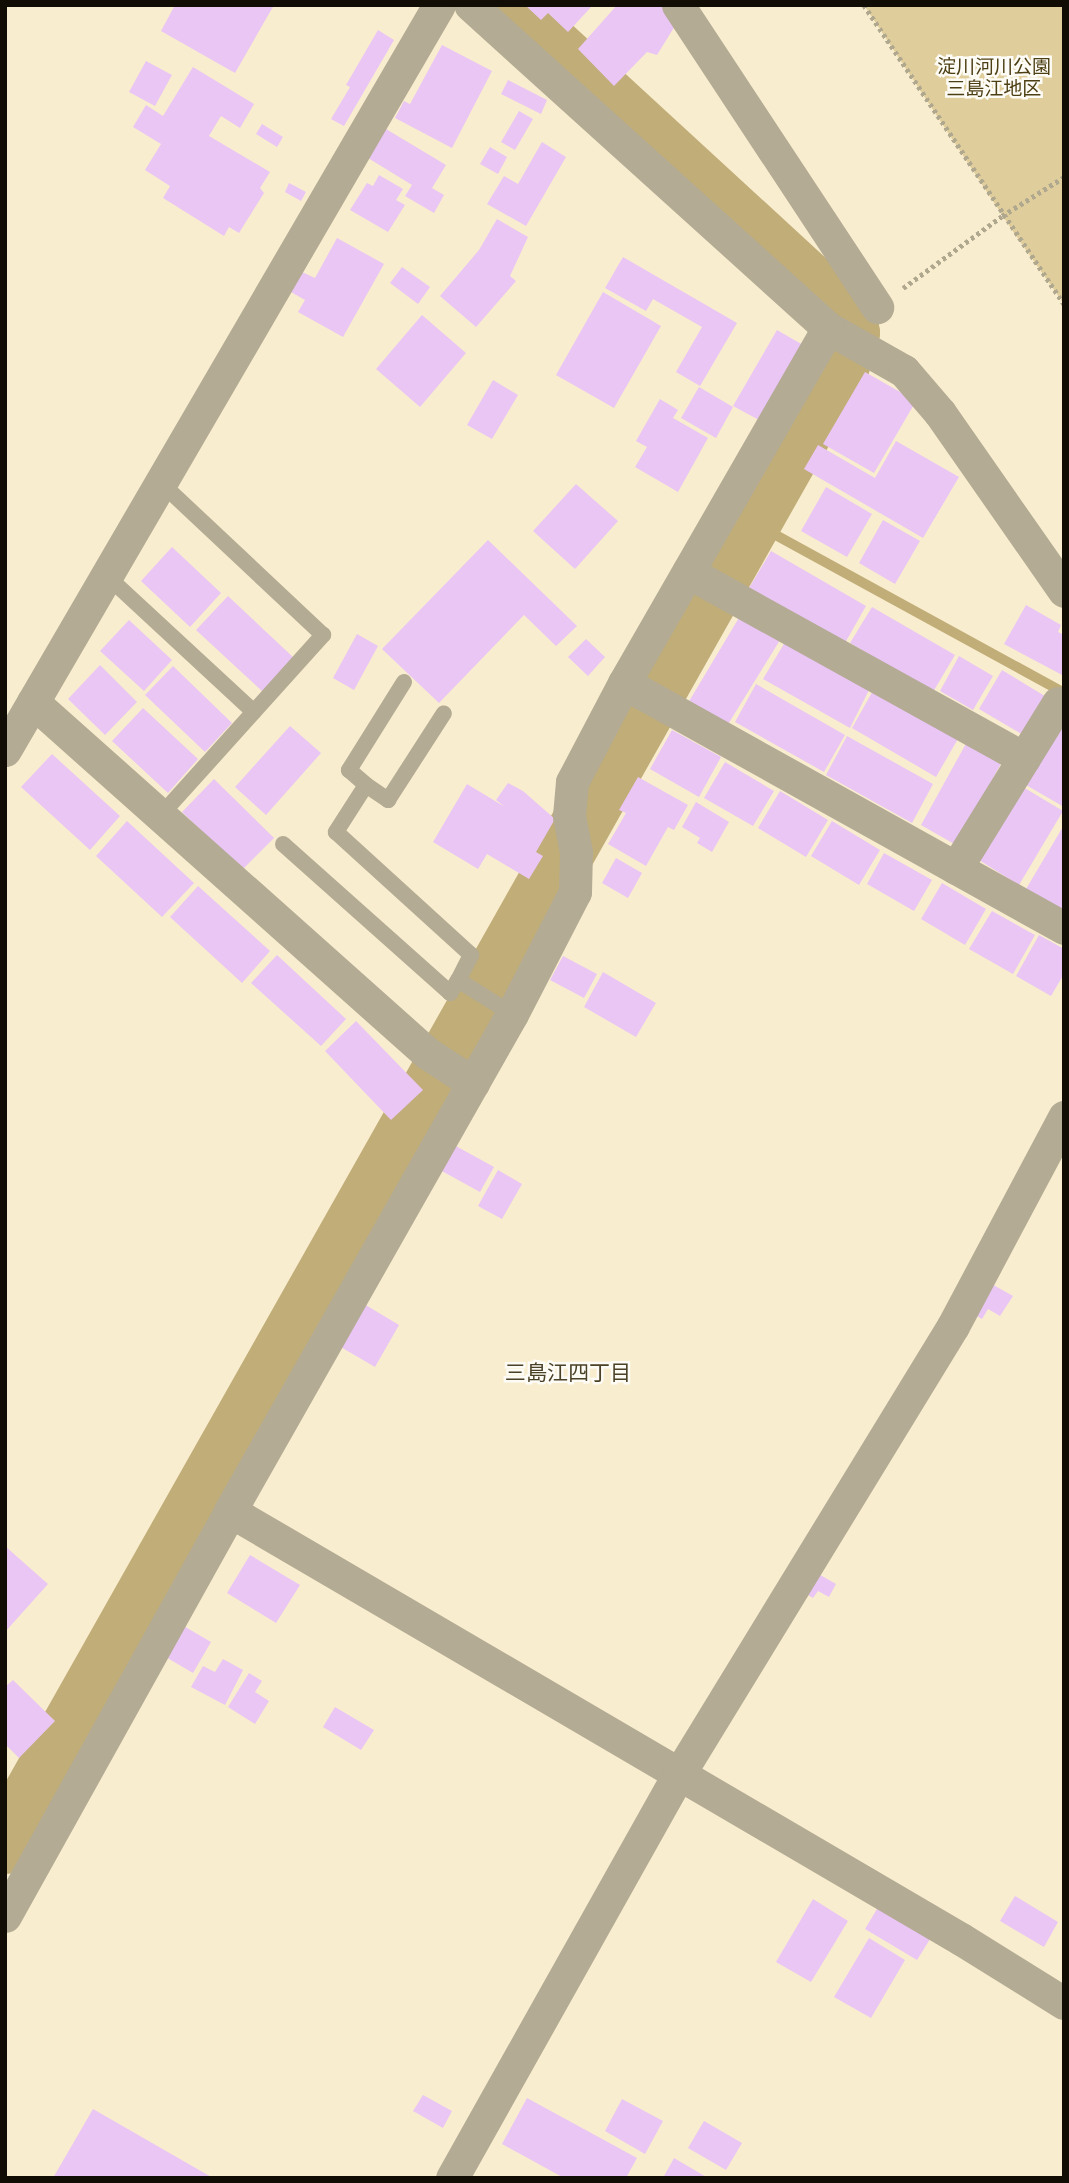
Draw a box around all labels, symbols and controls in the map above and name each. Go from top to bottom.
park label: 淀川河川公園 三島江地区 [937,56,1051,100]
district label: 三島江四丁目 [505,1360,631,1386]

